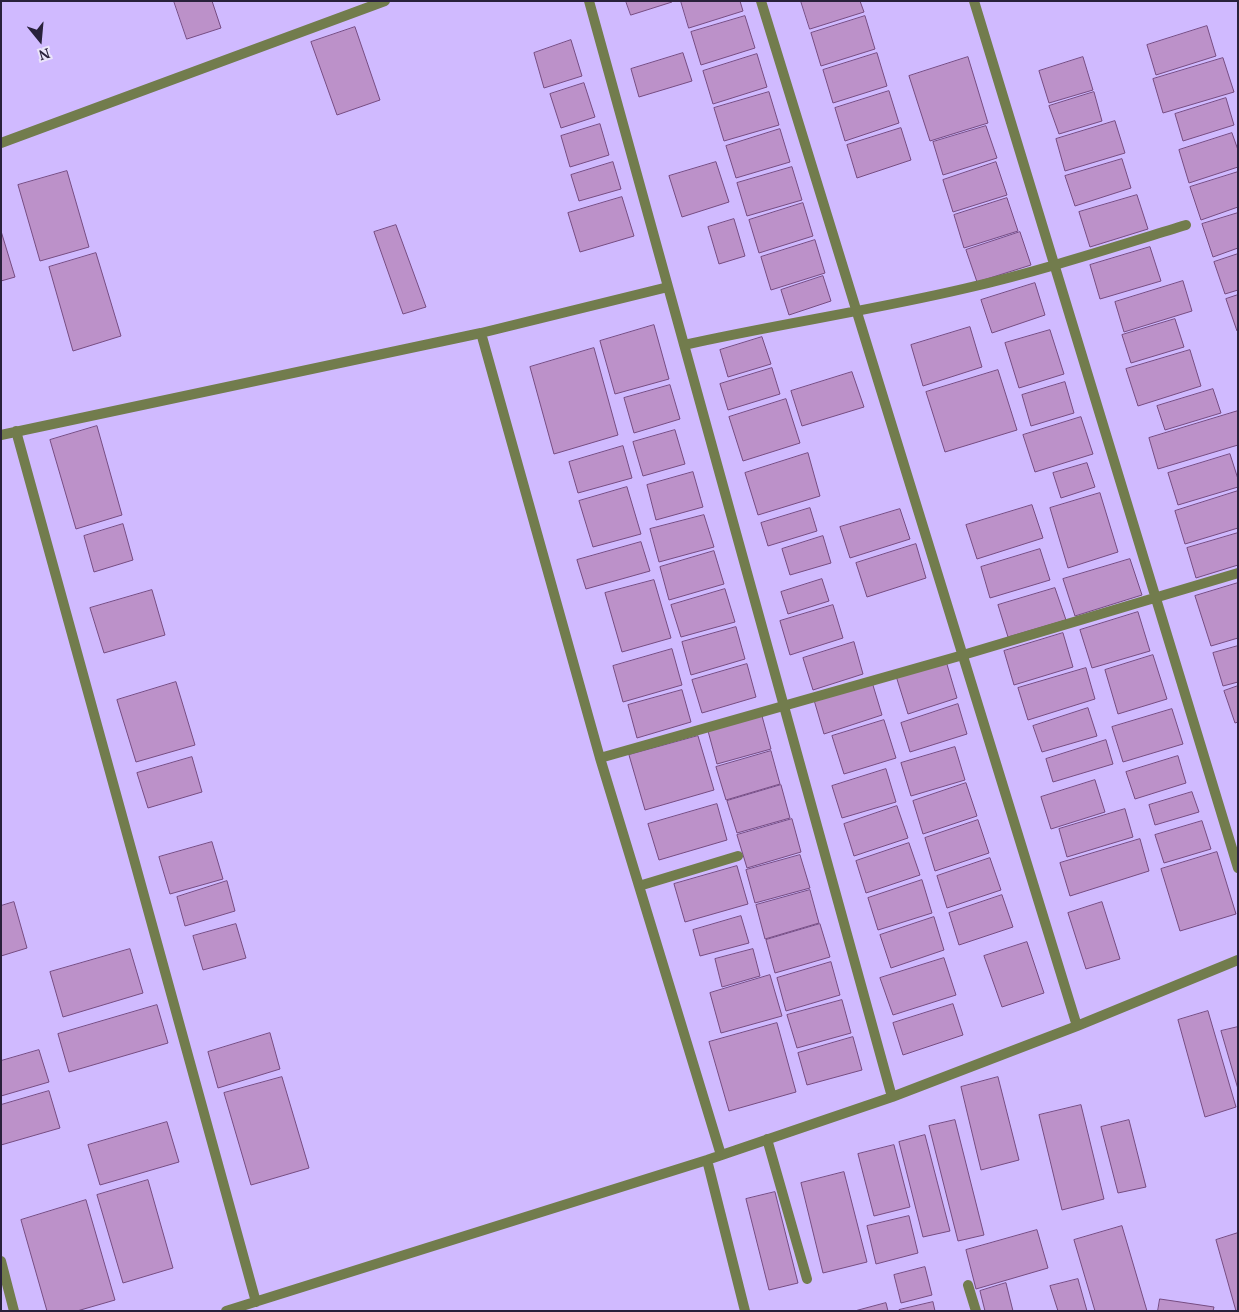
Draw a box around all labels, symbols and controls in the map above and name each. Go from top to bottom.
north arrow [15,15,65,65]
text: N [37,44,52,65]

